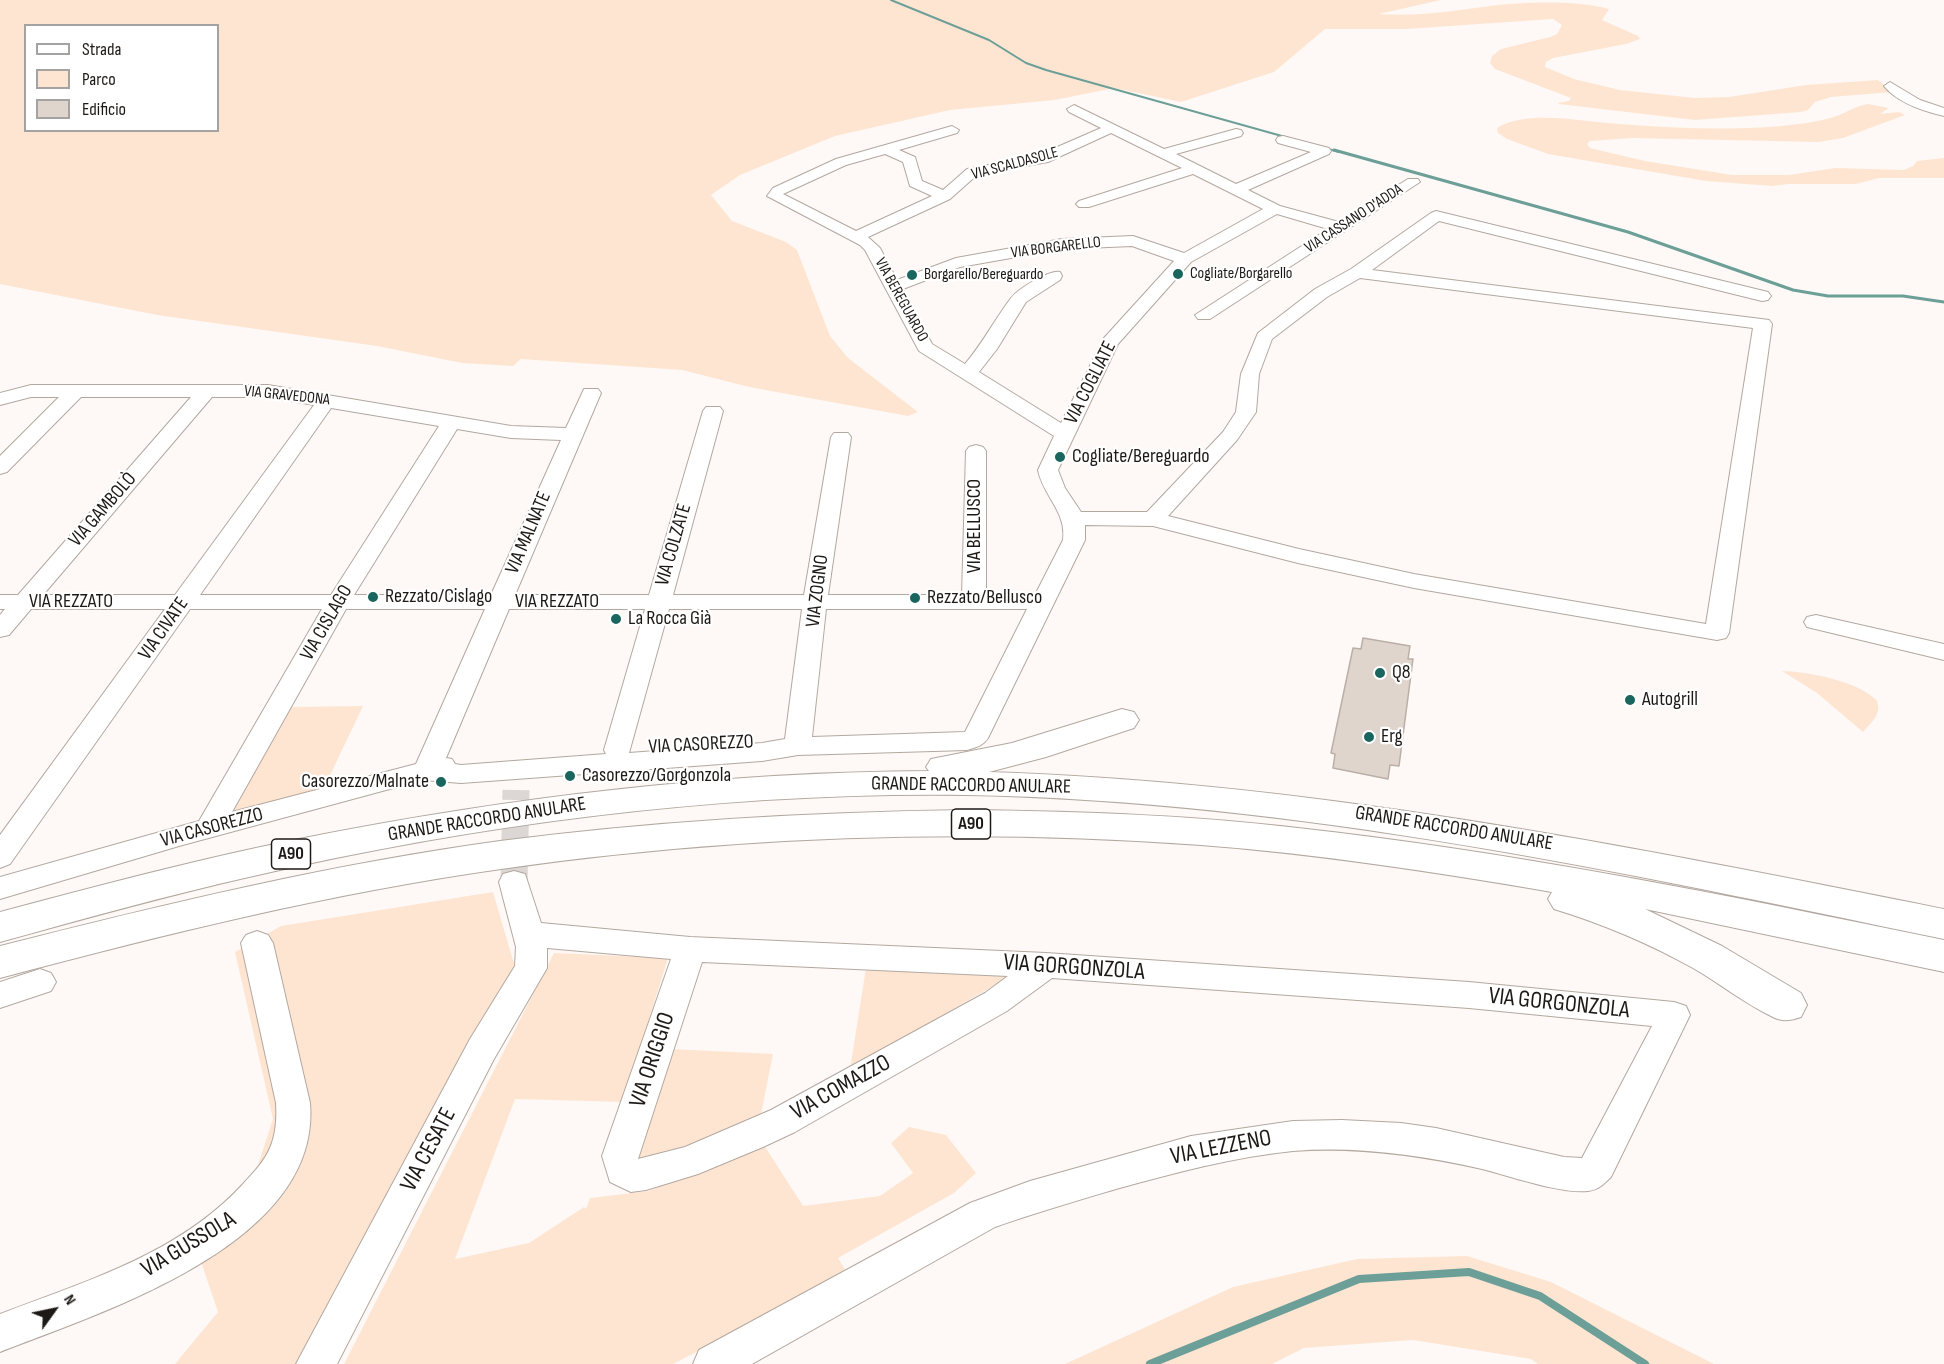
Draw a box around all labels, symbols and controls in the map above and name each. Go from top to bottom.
legend [24,24,219,132]
text: Strada [82,39,121,60]
text: Parco [82,69,116,90]
text: Edificio [82,99,126,120]
street label: VIA SCALDASOLE [970,143,1060,185]
street label: VIA CASSANO D'ADDA [1301,180,1407,258]
street label: VIA BORGARELLO [1010,233,1102,263]
street label: VIA BEREGUARDO [870,255,932,345]
place label: Cogliate/Borgarello [1190,264,1292,284]
place label: Borgarello/Bereguardo [924,265,1043,285]
marker: Cogliate/Borgarello [1171,267,1185,281]
marker: Borgarello/Bereguardo [905,268,919,282]
street label: VIA COGLIATE [1060,338,1122,428]
street label: VIA GRAVEDONA [243,382,331,410]
place label: Cogliate/Bereguardo [1072,445,1210,469]
marker: Cogliate/Bereguardo [1053,450,1067,464]
street label: VIA GAMBOLÒ [64,468,142,552]
street label: VIA BELLUSCO [963,479,987,573]
street label: VIA MALNATE [501,488,557,578]
street label: VIA COLZATE [651,501,697,589]
street label: VIA ZOGNO [802,553,834,629]
street label: VIA CISLAGO [296,581,358,665]
place label: Rezzato/Cislago [385,585,492,609]
place label: Rezzato/Bellusco [927,586,1042,610]
street label: VIA REZZATO [29,590,113,614]
marker: Rezzato/Cislago [366,590,380,604]
street label: VIA REZZATO [515,590,599,614]
marker: Rezzato/Bellusco [908,591,922,605]
street label: VIA CIVATE [134,593,194,665]
place label: La Rocca Già [628,607,712,631]
marker: La Rocca Già [609,612,623,626]
place label: Q8 [1392,661,1411,685]
marker: Q8 [1373,666,1387,680]
place label: Autogrill [1642,688,1698,712]
marker: Autogrill [1623,693,1637,707]
place label: Erg [1381,725,1402,749]
street label: VIA CASOREZZO [648,730,754,760]
marker: Erg [1362,730,1376,744]
place label: Casorezzo/Gorgonzola [582,764,731,788]
marker: Casorezzo/Gorgonzola [563,769,577,783]
place label: Casorezzo/Malnate [301,770,429,794]
street label: GRANDE RACCORDO ANULARE [871,772,1071,800]
marker: Casorezzo/Malnate [434,775,448,789]
street label: GRANDE RACCORDO ANULARE [386,793,588,847]
street label: GRANDE RACCORDO ANULARE [1353,802,1555,856]
street label: VIA CASOREZZO [158,803,266,853]
road number: A90 [952,809,990,839]
road number: A90 [272,839,310,869]
street label: VIA GORGONZOLA [1002,949,1146,987]
street label: VIA GORGONZOLA [1487,982,1631,1026]
street label: VIA ORIGGIO [624,1009,682,1111]
street label: VIA COMAZZO [786,1049,896,1127]
street label: VIA CESATE [395,1103,463,1197]
street label: VIA LEZZENO [1168,1124,1274,1172]
street label: VIA GUSSOLA [137,1206,241,1284]
north arrow [24,1280,84,1340]
text: N [59,1291,80,1309]

